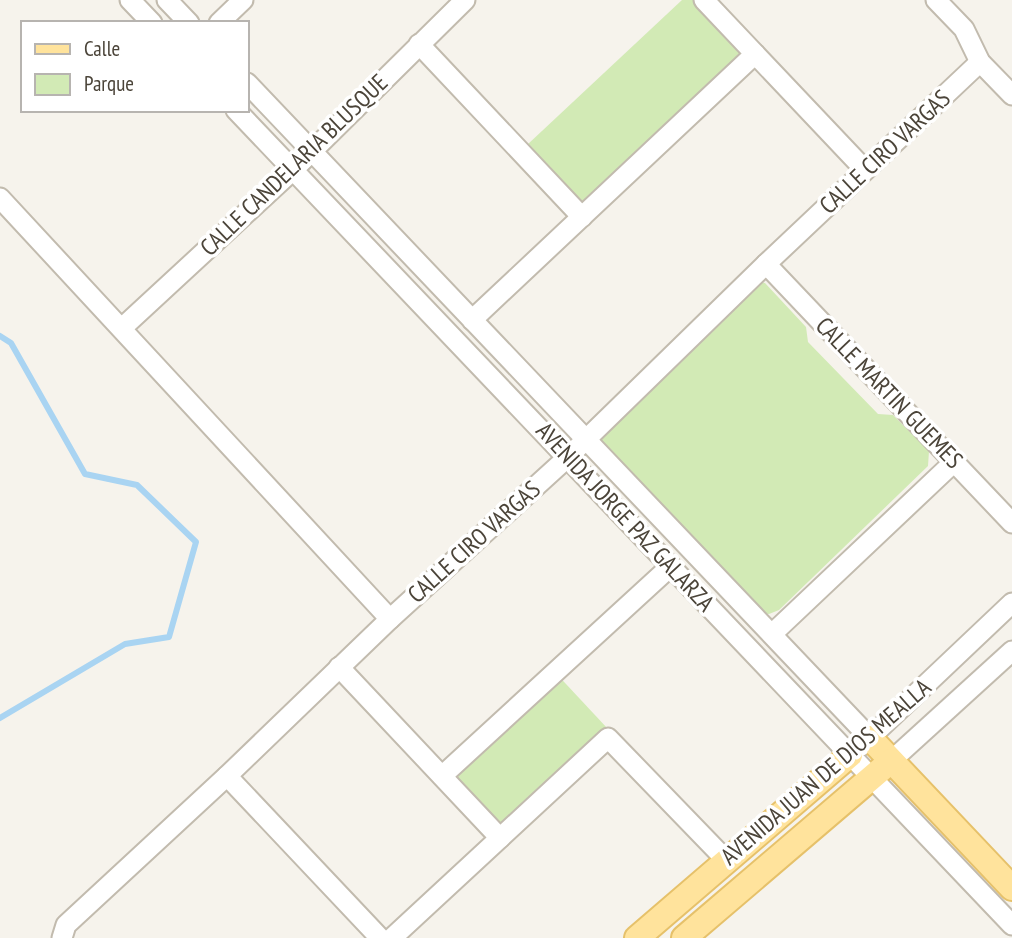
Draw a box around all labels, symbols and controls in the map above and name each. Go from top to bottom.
legend [21,21,248,112]
text: Calle [84,35,120,62]
street label: CALLE CANDELARIA BLUSQUE [193,67,394,262]
text: Parque [84,70,134,97]
street label: CALLE CIRO VARGAS [813,83,957,220]
street label: CALLE MARTIN GUEMES [809,310,970,475]
street label: AVENIDA JORGE PAZ GALARZA [530,415,722,618]
street label: CALLE CIRO VARGAS [401,474,546,609]
street label: AVENIDA JUAN DE DIOS MEALLA [714,671,938,871]

